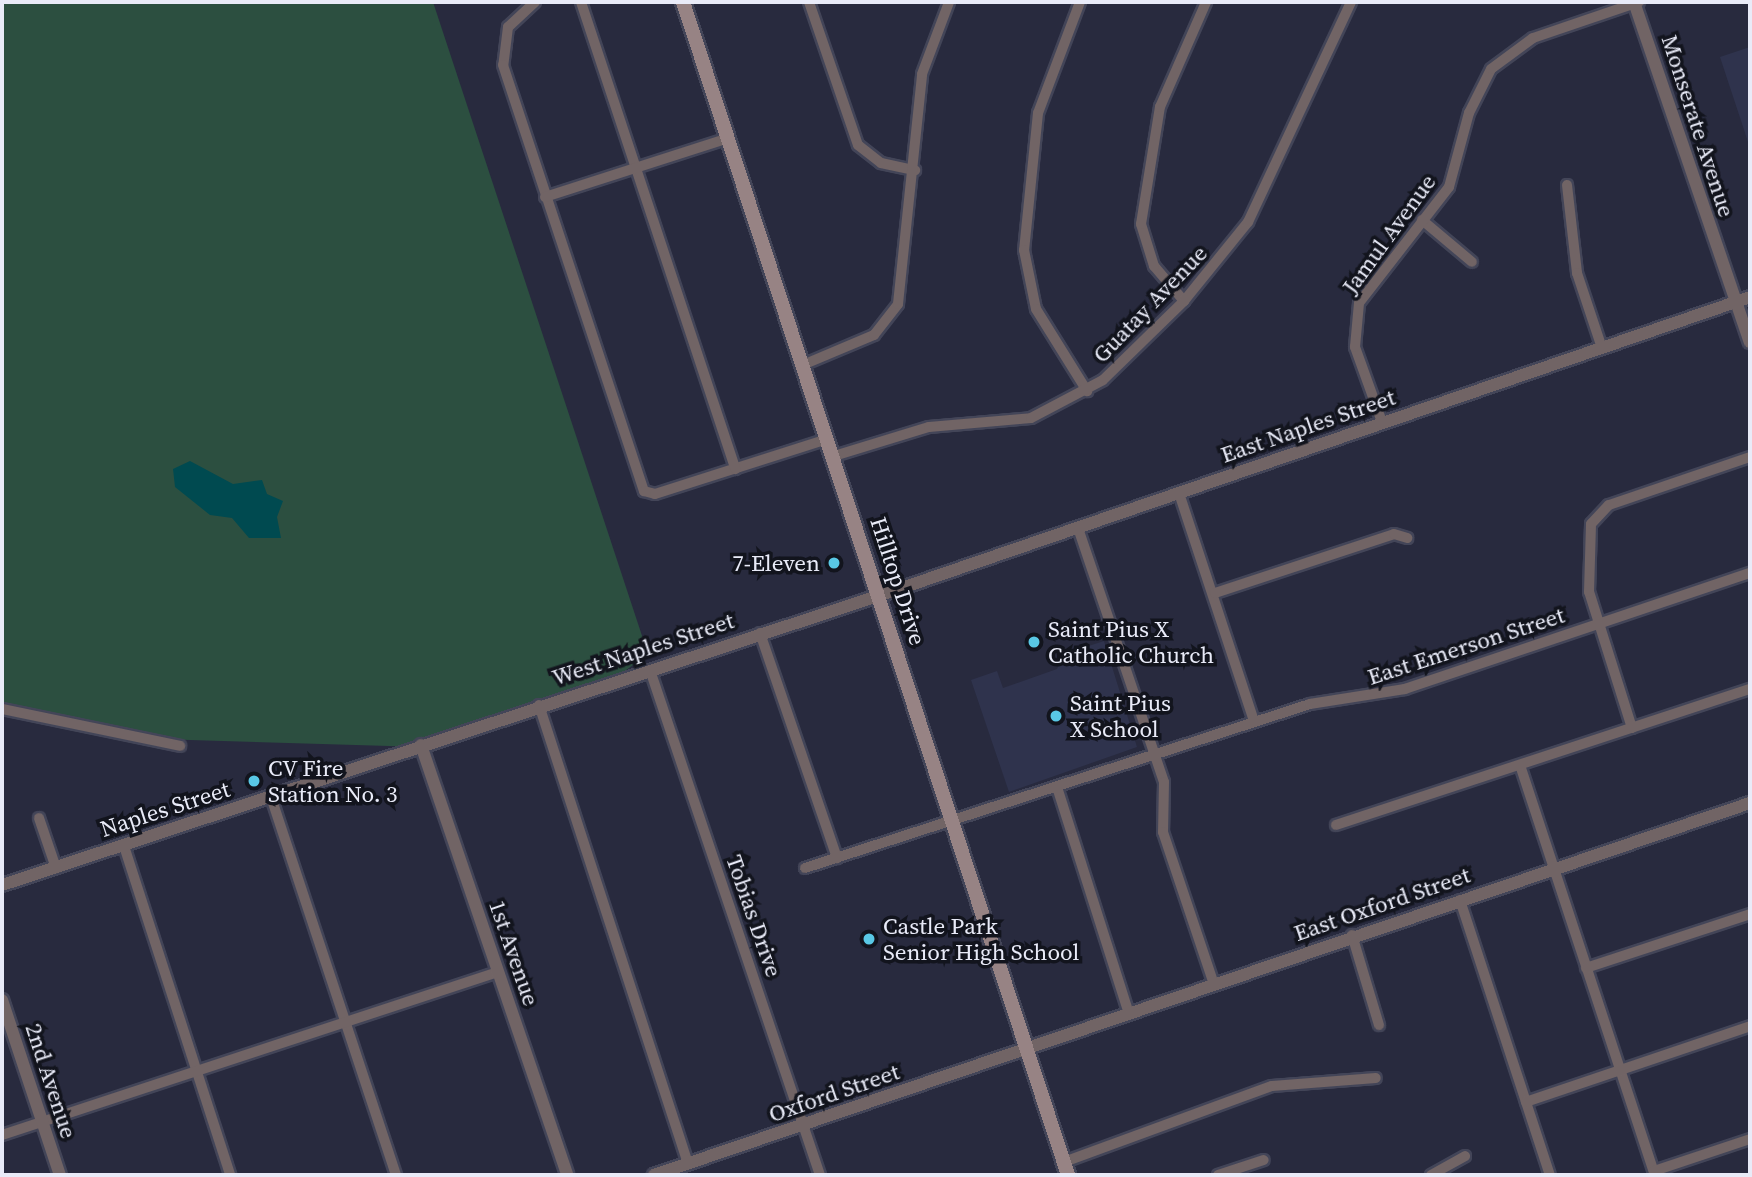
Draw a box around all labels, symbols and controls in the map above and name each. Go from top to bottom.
street label: Monserate Avenue [1656,31,1740,221]
street label: Jamul Avenue [1336,169,1442,299]
street label: Guatay Avenue [1087,240,1213,368]
street label: East Naples Street [1217,383,1399,469]
street label: Hilltop Drive [864,514,932,648]
place label: 7-Eleven [732,549,820,577]
marker: 7-Eleven [826,555,842,571]
street label: East Emerson Street [1364,601,1568,691]
street label: West Naples Street [549,607,737,691]
place label: Saint Pius X Catholic Church [1048,615,1214,669]
marker: Saint Pius X Catholic Church [1026,634,1042,650]
place label: Saint Pius X School [1070,689,1171,743]
marker: Saint Pius X School [1048,708,1064,724]
place label: CV Fire Station No. 3 [268,754,398,808]
marker: CV Fire Station No. 3 [246,773,262,789]
street label: Naples Street [97,775,233,843]
street label: Tobias Drive [720,851,788,981]
street label: East Oxford Street [1290,861,1474,947]
street label: 1st Avenue [483,897,545,1009]
place label: Castle Park Senior High School [883,912,1079,966]
marker: Castle Park Senior High School [861,931,877,947]
street label: 2nd Avenue [19,1020,83,1142]
street label: Oxford Street [765,1058,903,1128]

